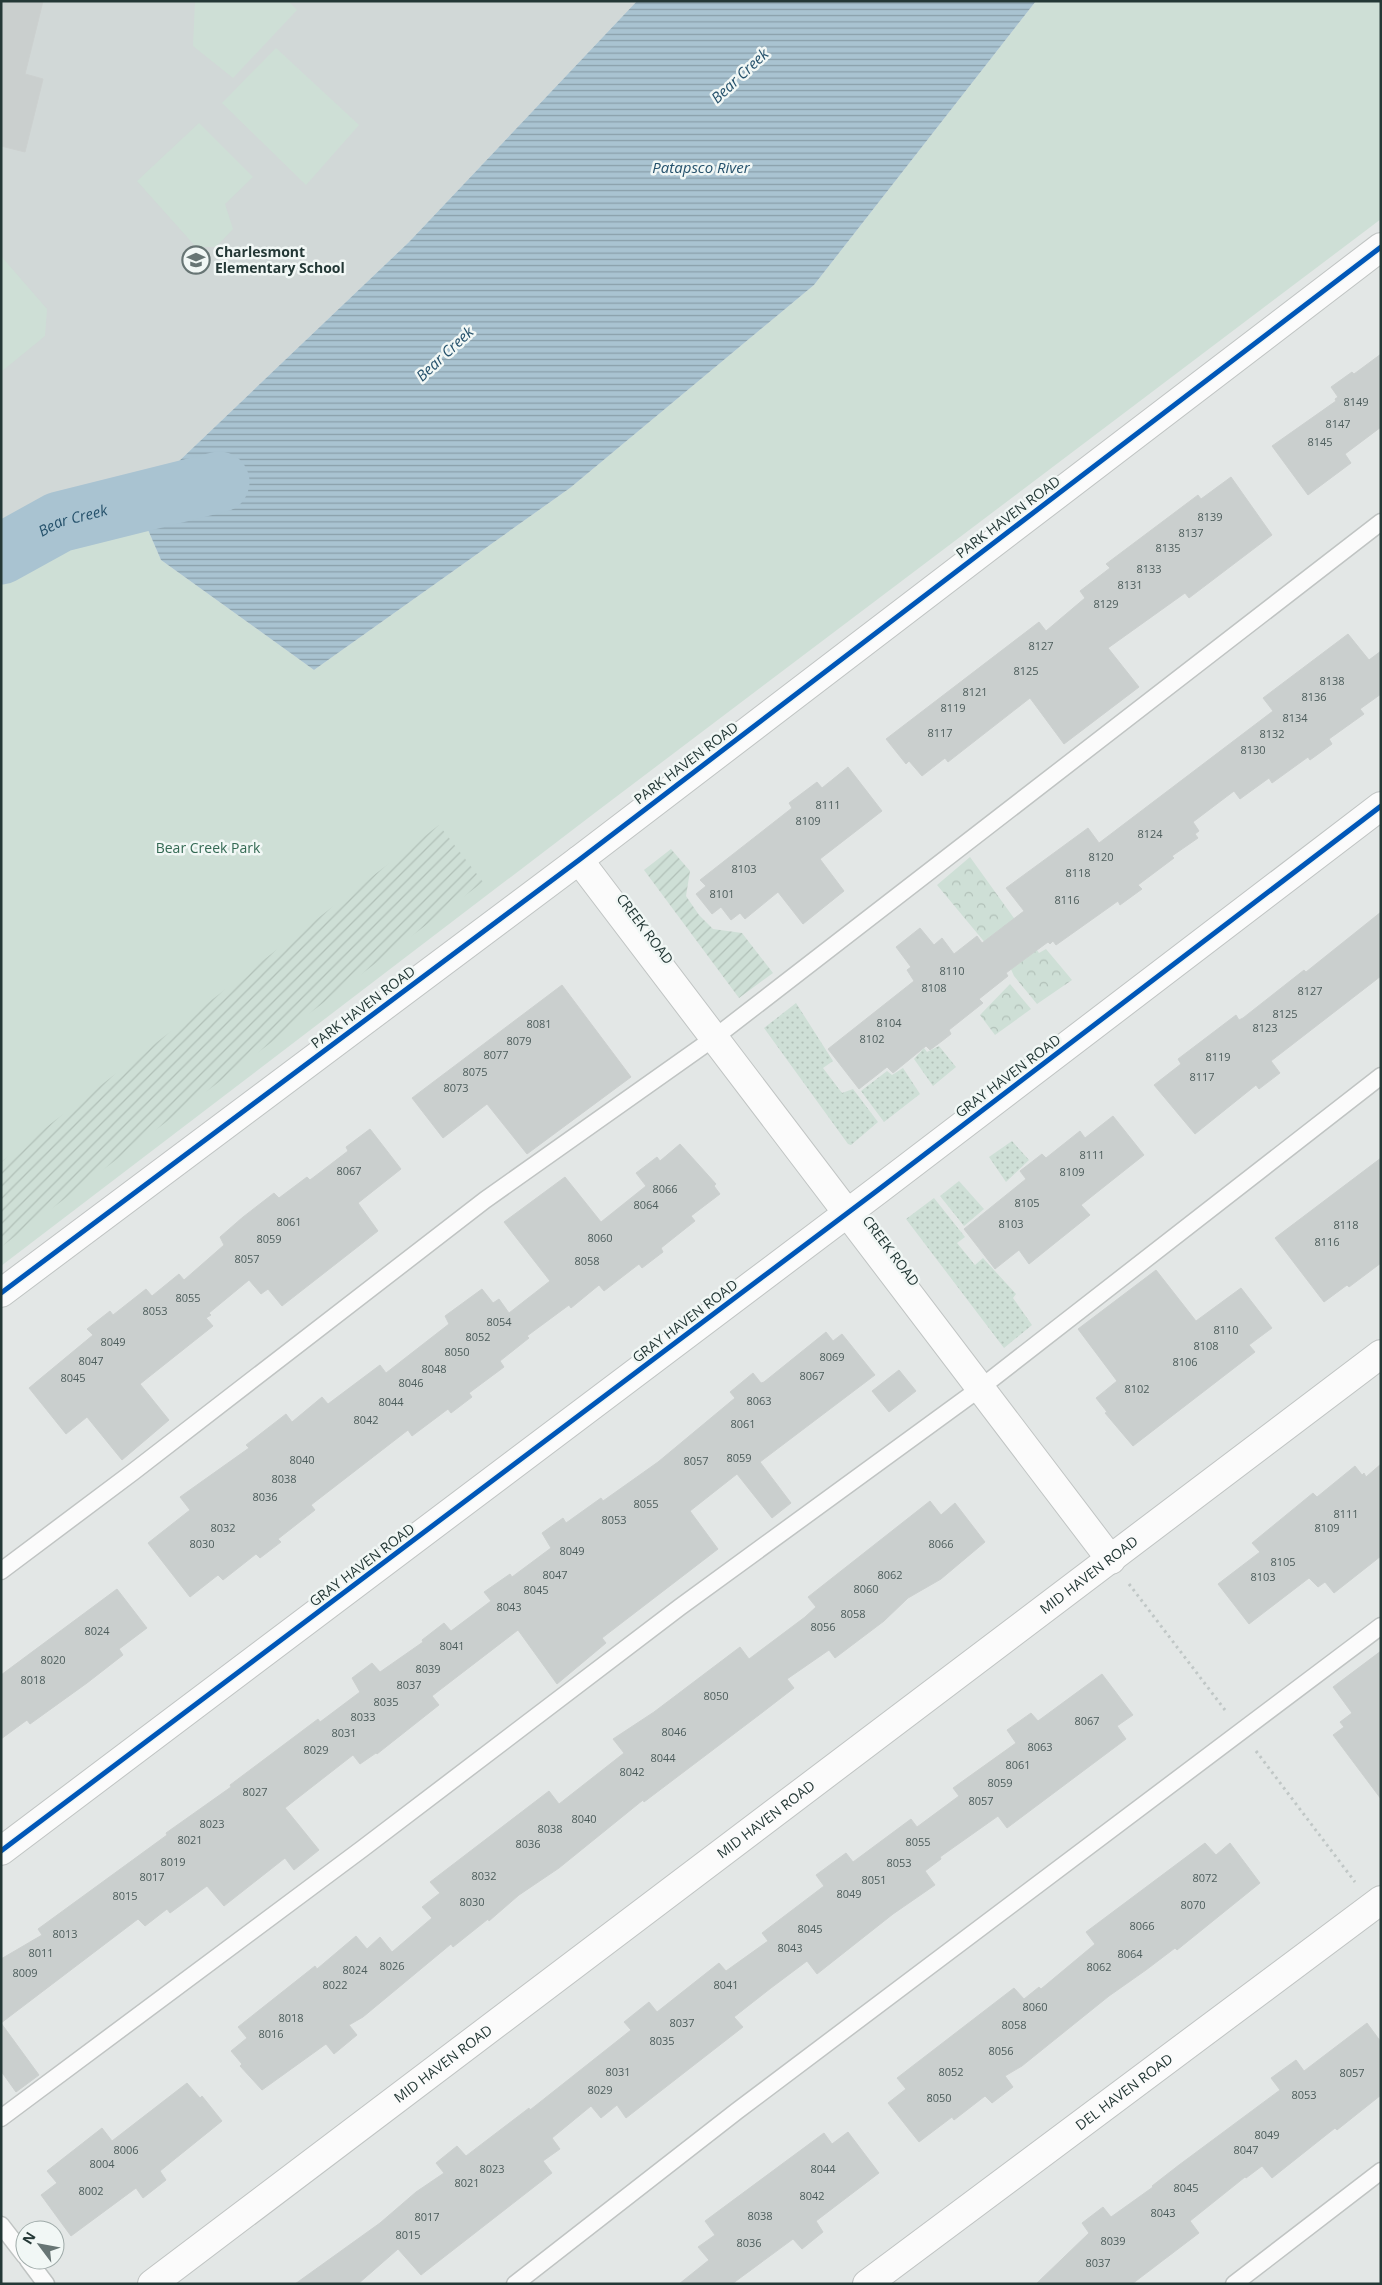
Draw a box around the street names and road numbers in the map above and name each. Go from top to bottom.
street label: PARK HAVEN ROAD [952,471,1064,562]
street label: PARK HAVEN ROAD [630,717,742,808]
street label: CREEK ROAD [613,890,678,968]
street label: PARK HAVEN ROAD [307,961,419,1052]
street label: GRAY HAVEN ROAD [951,1030,1064,1121]
street label: CREEK ROAD [859,1212,924,1290]
street label: GRAY HAVEN ROAD [628,1275,741,1366]
street label: GRAY HAVEN ROAD [305,1519,418,1610]
street label: MID HAVEN ROAD [1036,1531,1142,1618]
street label: MID HAVEN ROAD [713,1776,819,1862]
street label: MID HAVEN ROAD [390,2020,496,2107]
street label: DEL HAVEN ROAD [1071,2049,1176,2134]

